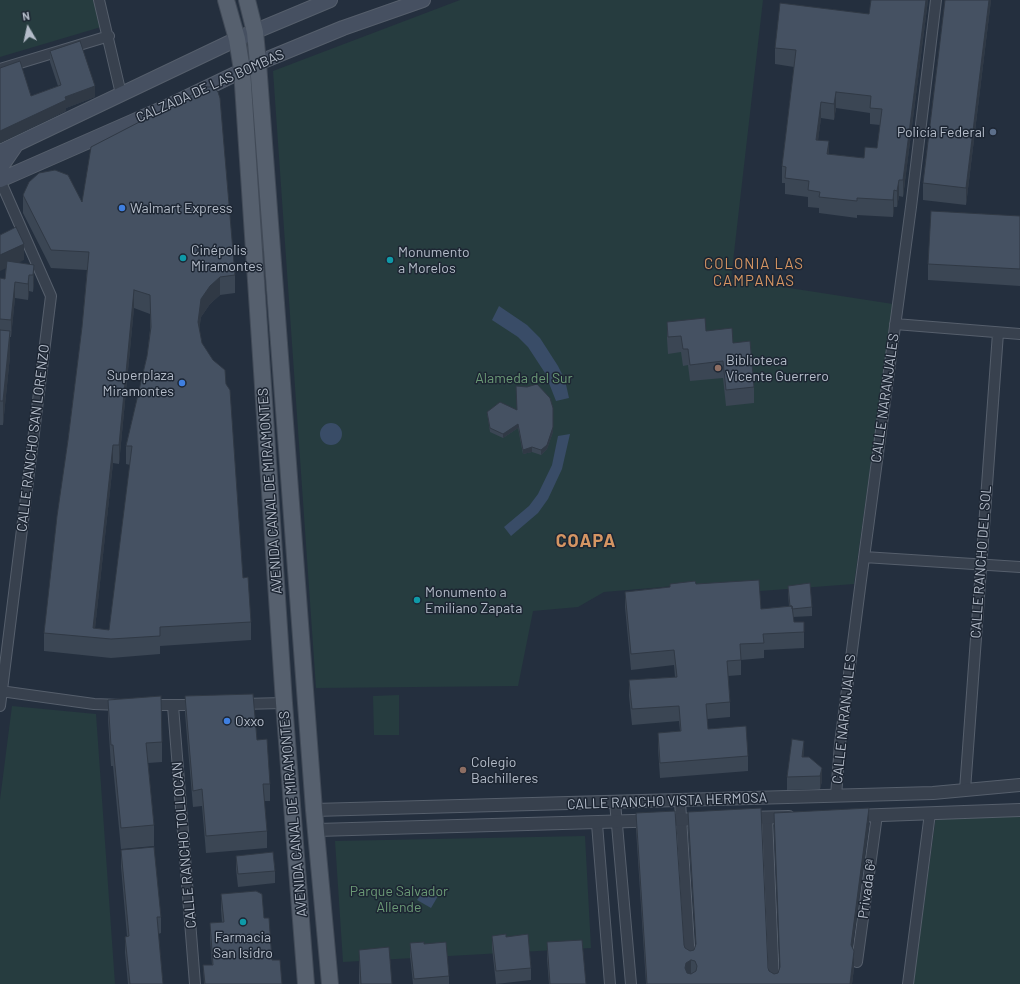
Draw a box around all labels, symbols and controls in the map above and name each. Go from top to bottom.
north arrow [8,8,48,48]
text: N [21,9,31,23]
street label: CALZADA DE LAS BOMBAS [133,46,287,126]
place label: Policía Federal [897,124,985,140]
marker: Policía Federal [988,127,998,137]
place label: Walmart Express [130,200,232,216]
marker: Walmart Express [117,203,127,213]
place label: Cinépolis Miramontes [191,242,262,274]
place label: Monumento a Morelos [398,244,470,276]
marker: Cinépolis Miramontes [178,253,188,263]
marker: Monumento a Morelos [385,255,395,265]
district label: COLONIA LAS CAMPANAS [704,255,804,290]
street label: CALLE NARANJALES [868,332,902,464]
street label: CALLE RANCHO SAN LORENZO [13,343,53,533]
place label: Biblioteca Vicente Guerrero [726,352,829,384]
marker: Biblioteca Vicente Guerrero [713,363,723,373]
place label: Superplaza Miramontes [103,367,174,400]
park label: Alameda del Sur [475,370,573,386]
marker: Superplaza Miramontes [177,378,187,388]
street label: AVENIDA CANAL DE MIRAMONTES [254,387,286,595]
street label: CALLE RANCHO DEL SOL [967,485,995,639]
district label: COAPA [556,530,616,552]
place label: Monumento a Emiliano Zapata [425,584,522,616]
marker: Monumento a Emiliano Zapata [412,595,422,605]
street label: CALLE NARANJALES [829,653,859,785]
street label: AVENIDA CANAL DE MIRAMONTES [276,710,310,918]
place label: Oxxo [235,713,264,729]
marker: Oxxo [222,716,232,726]
place label: Colegio Bachilleres [471,754,538,786]
street label: CALLE RANCHO TOLLOCAN [168,761,200,929]
marker: Colegio Bachilleres [458,765,468,775]
street label: CALLE RANCHO VISTA HERMOSA [567,789,767,813]
street label: Privada 6ª [855,858,879,920]
park label: Parque Salvador Allende [350,883,448,916]
marker: Farmacia San Isidro [238,917,248,927]
place label: Farmacia San Isidro [213,929,273,962]

